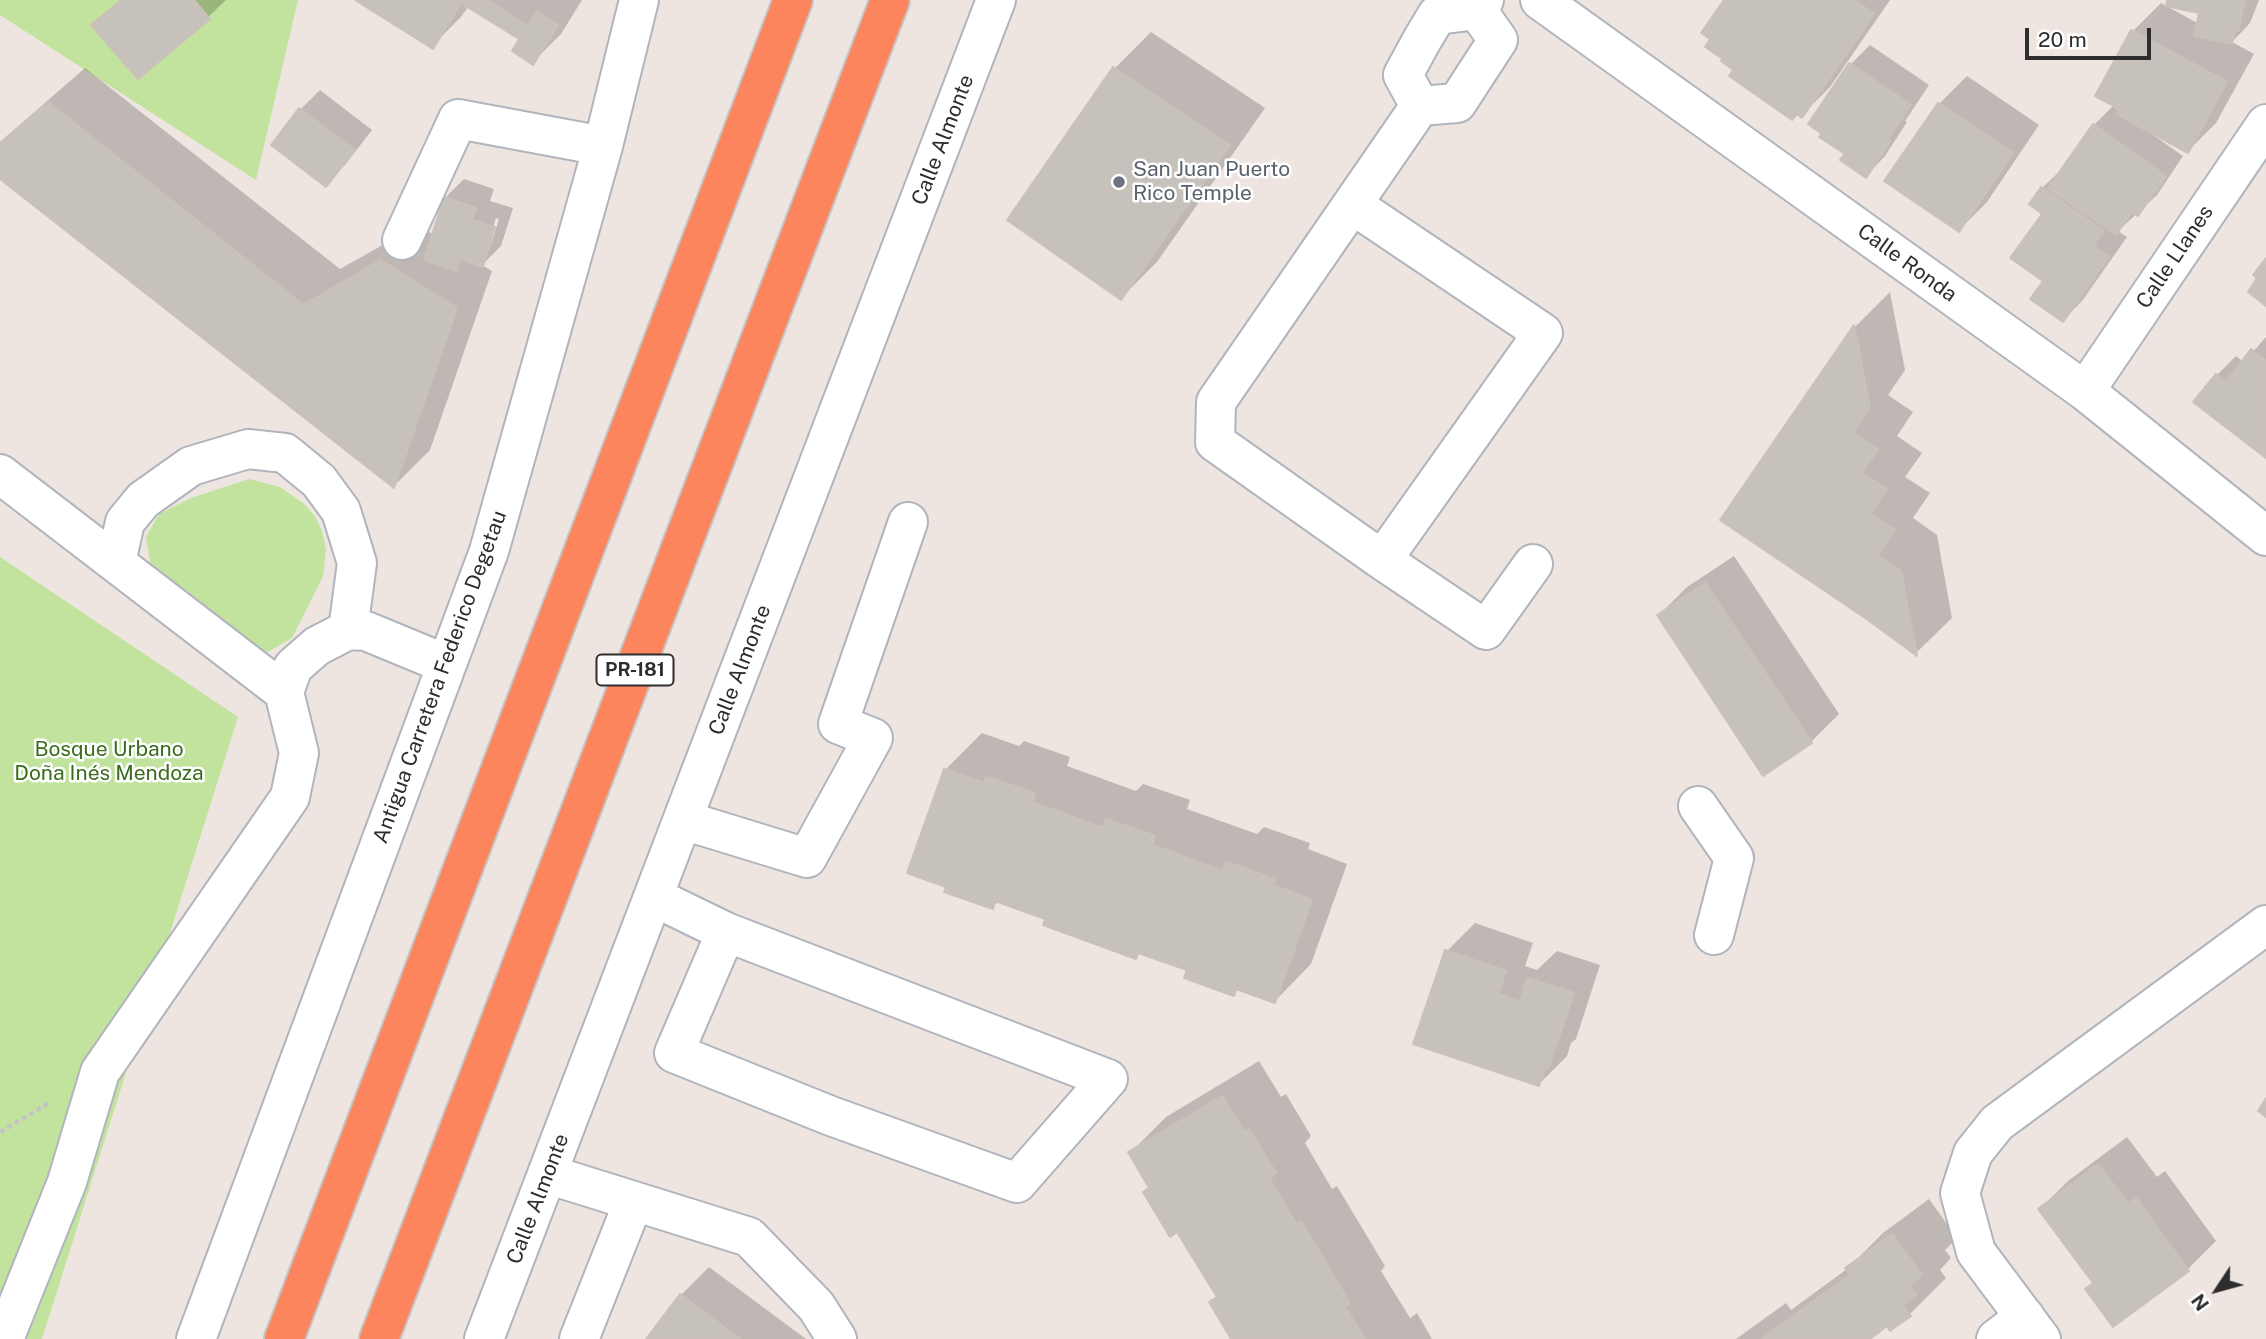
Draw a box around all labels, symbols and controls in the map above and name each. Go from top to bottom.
scale bar [2028,14,2154,58]
text: 20 m [2038,27,2087,52]
street label: Calle Almonte [907,71,979,209]
place label: San Juan Puerto Rico Temple [1133,157,1290,207]
marker: San Juan Puerto Rico Temple [1111,174,1127,190]
street label: Calle Llanes [2131,200,2219,314]
street label: Calle Ronda [1852,218,1962,308]
street label: Antigua Carretera Federico Degetau [368,507,512,847]
street label: Calle Almonte [704,601,776,739]
road number: PR-181 [596,654,674,685]
park label: Bosque Urbano Doña Inés Mendoza [14,737,204,787]
street label: Calle Almonte [502,1130,574,1268]
north arrow [2182,1255,2252,1325]
text: N [2187,1290,2213,1315]

